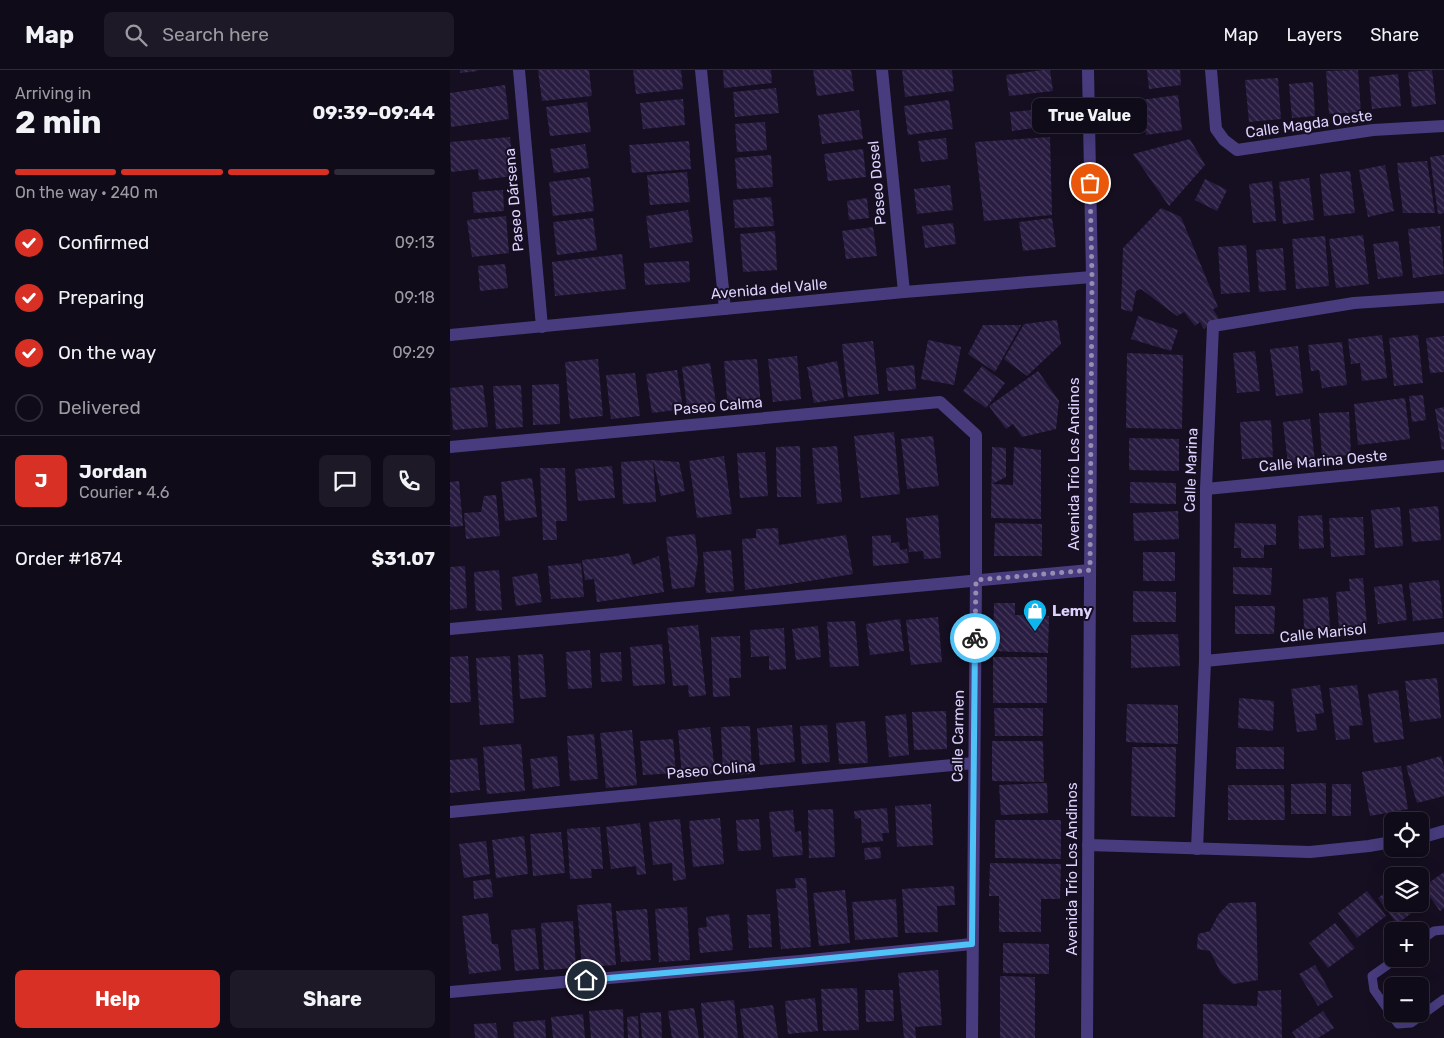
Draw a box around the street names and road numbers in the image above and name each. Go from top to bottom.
street label: Calle Magda Oeste [1244,106,1374,142]
street label: Paseo Dosel [864,140,890,226]
street label: Paseo Dársena [501,147,527,253]
street label: Avenida del Valle [710,275,828,303]
street label: Avenida Trío Los Andinos [1065,377,1083,551]
street label: Paseo Calma [673,393,763,419]
street label: Calle Marina [1181,427,1201,513]
street label: Calle Marina Oeste [1258,446,1388,476]
street label: Calle Marisol [1279,619,1367,647]
street label: Calle Carmen [948,690,968,782]
street label: Paseo Colina [666,757,756,783]
street label: Avenida Trío Los Andinos [1063,782,1081,956]

